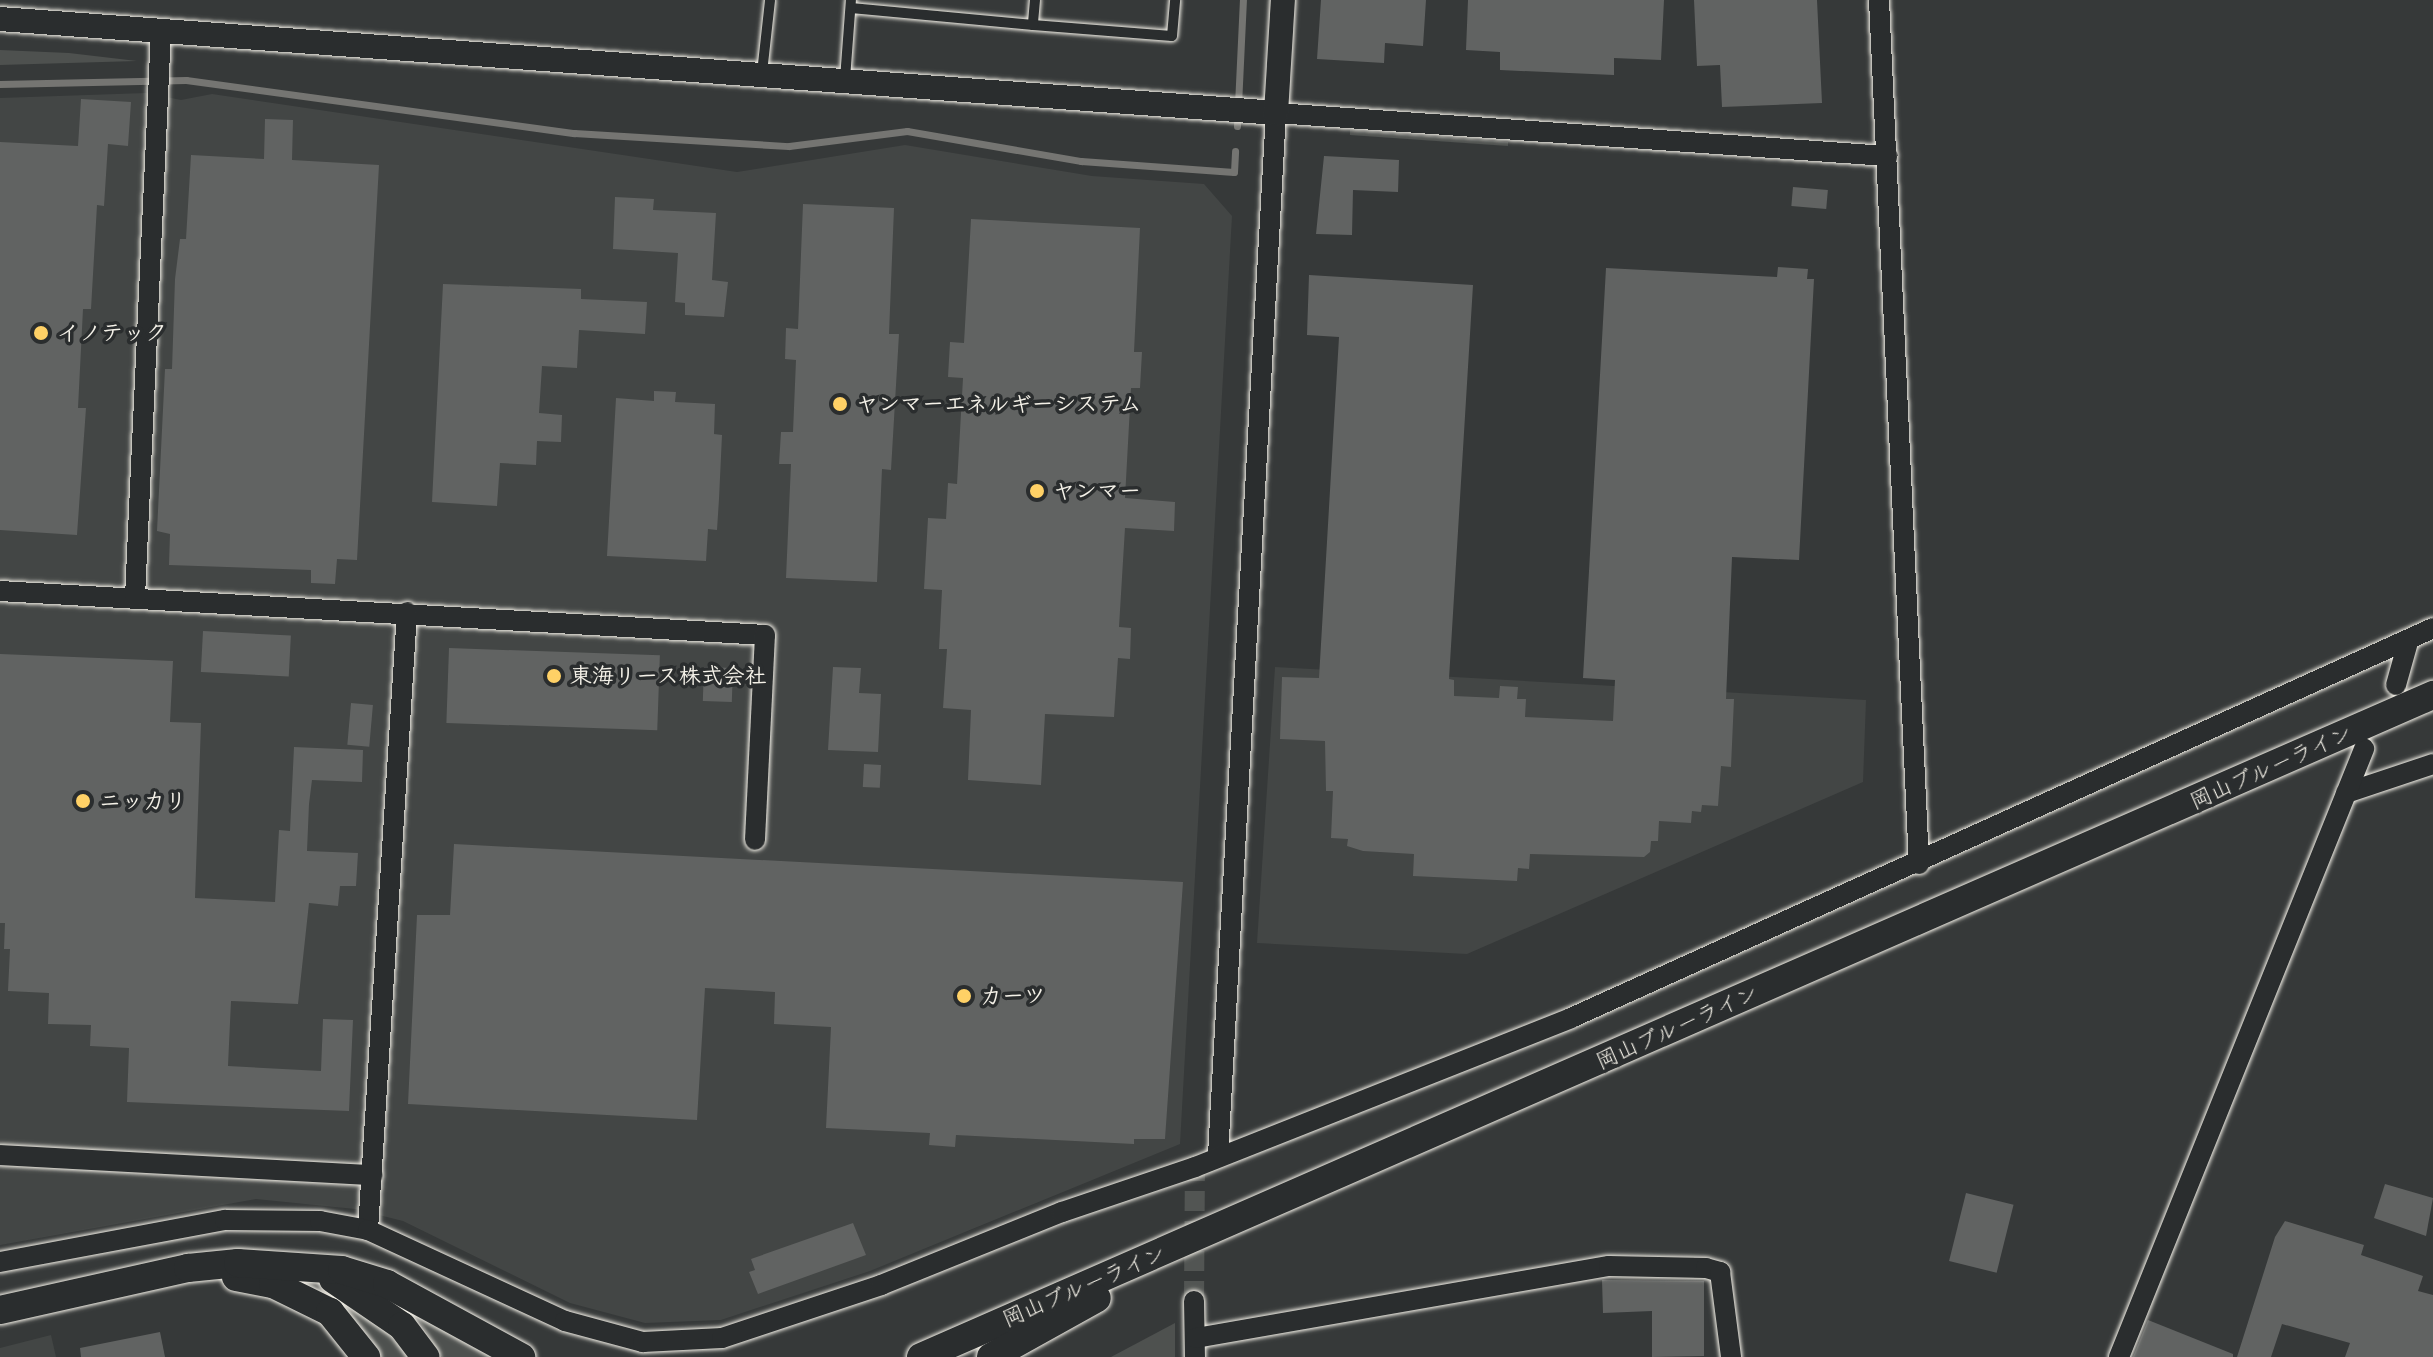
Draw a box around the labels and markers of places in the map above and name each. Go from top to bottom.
place label: イノテック [57,320,167,346]
marker: イノテック [32,324,50,342]
place label: ヤンマーエネルギーシステム [856,391,1142,417]
marker: ヤンマーエネルギーシステム [831,395,849,413]
place label: ヤンマー [1053,478,1141,504]
marker: ヤンマー [1028,482,1046,500]
place label: 東海リース株式会社 [570,663,768,689]
marker: 東海リース株式会社 [545,667,563,685]
place label: ニッカリ [99,788,187,814]
marker: ニッカリ [74,792,92,810]
place label: カーツ [980,983,1046,1009]
marker: カーツ [955,987,973,1005]

